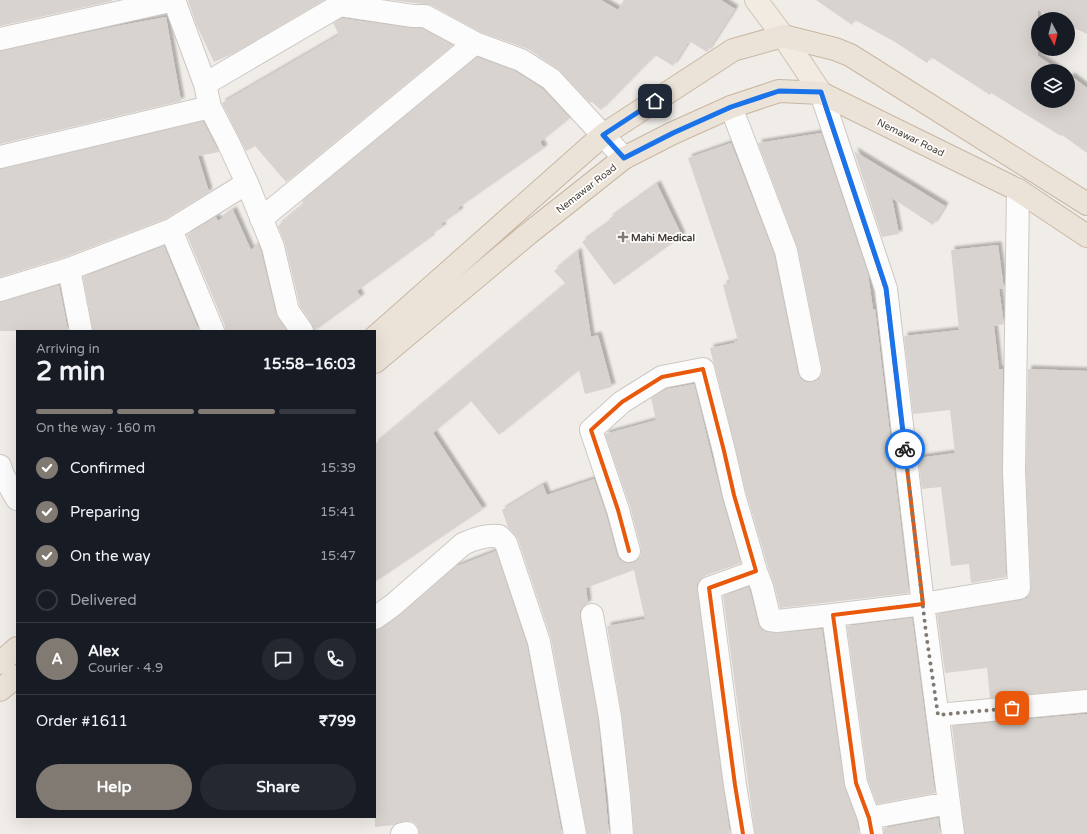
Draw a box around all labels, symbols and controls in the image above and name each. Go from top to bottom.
north arrow [1031,12,1075,56]
map controls [1031,12,1075,108]
button: layers [1031,64,1075,108]
pin [638,84,672,118]
icon: home [644,90,666,112]
street label: Nemawar Road [875,116,946,159]
street label: Nemawar Road [554,161,619,216]
marker: Mahi Medical [618,232,628,242]
place label: Mahi Medical [631,232,695,244]
text: Arriving in [36,341,100,357]
text: 15:58–16:03 [263,355,356,373]
text: 2 min [36,356,105,387]
text: On the way · 160 m [36,420,156,436]
courier [885,429,925,469]
icon: bike [894,438,916,460]
icon: check [36,457,58,479]
text: Confirmed [70,459,145,477]
text: 15:39 [320,460,356,476]
icon: check [36,501,58,523]
text: Preparing [70,503,140,521]
text: 15:41 [320,504,356,520]
icon: check [36,545,58,567]
text: On the way [70,547,150,565]
text: 15:47 [320,548,356,564]
text: Delivered [70,591,137,609]
button: chat [262,638,304,680]
button: phone [314,638,356,680]
text: Alex [88,642,119,660]
text: A [51,650,63,668]
text: Courier · 4.9 [88,660,163,676]
pin [995,691,1029,725]
icon: bag [1001,697,1023,719]
text: Order #1611 [36,712,128,730]
text: ₹799 [319,712,356,730]
button: Help [36,764,192,810]
button: Share [200,764,356,810]

